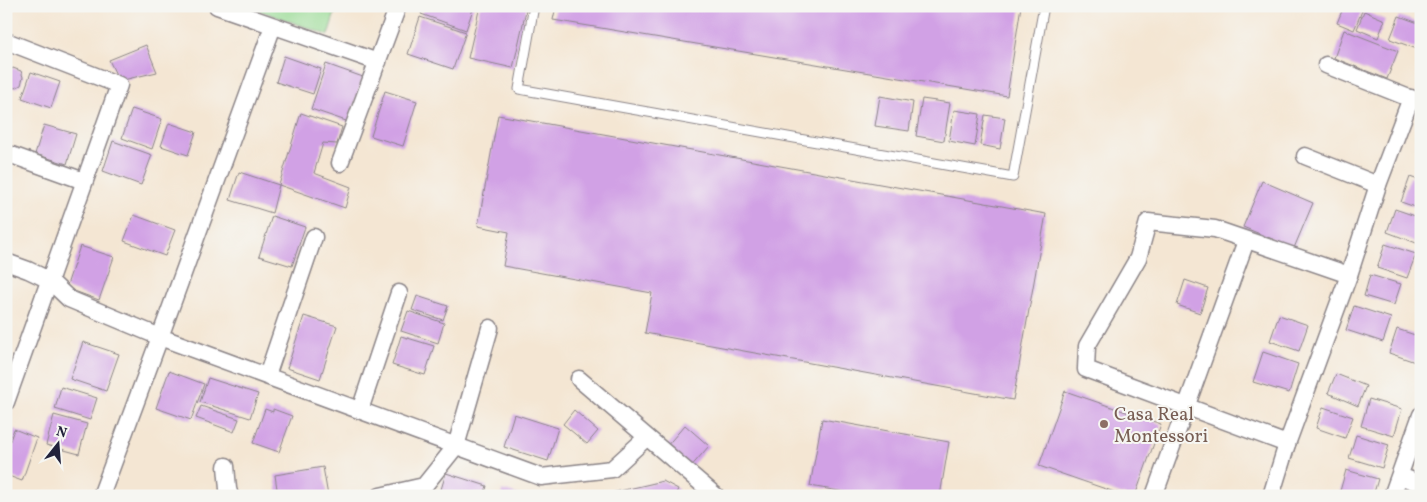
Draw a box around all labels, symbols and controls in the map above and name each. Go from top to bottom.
place label: Casa Real Montessori [1114,402,1209,450]
marker: Casa Real Montessori [1098,418,1110,430]
north arrow [32,420,82,470]
text: N [54,422,69,444]

